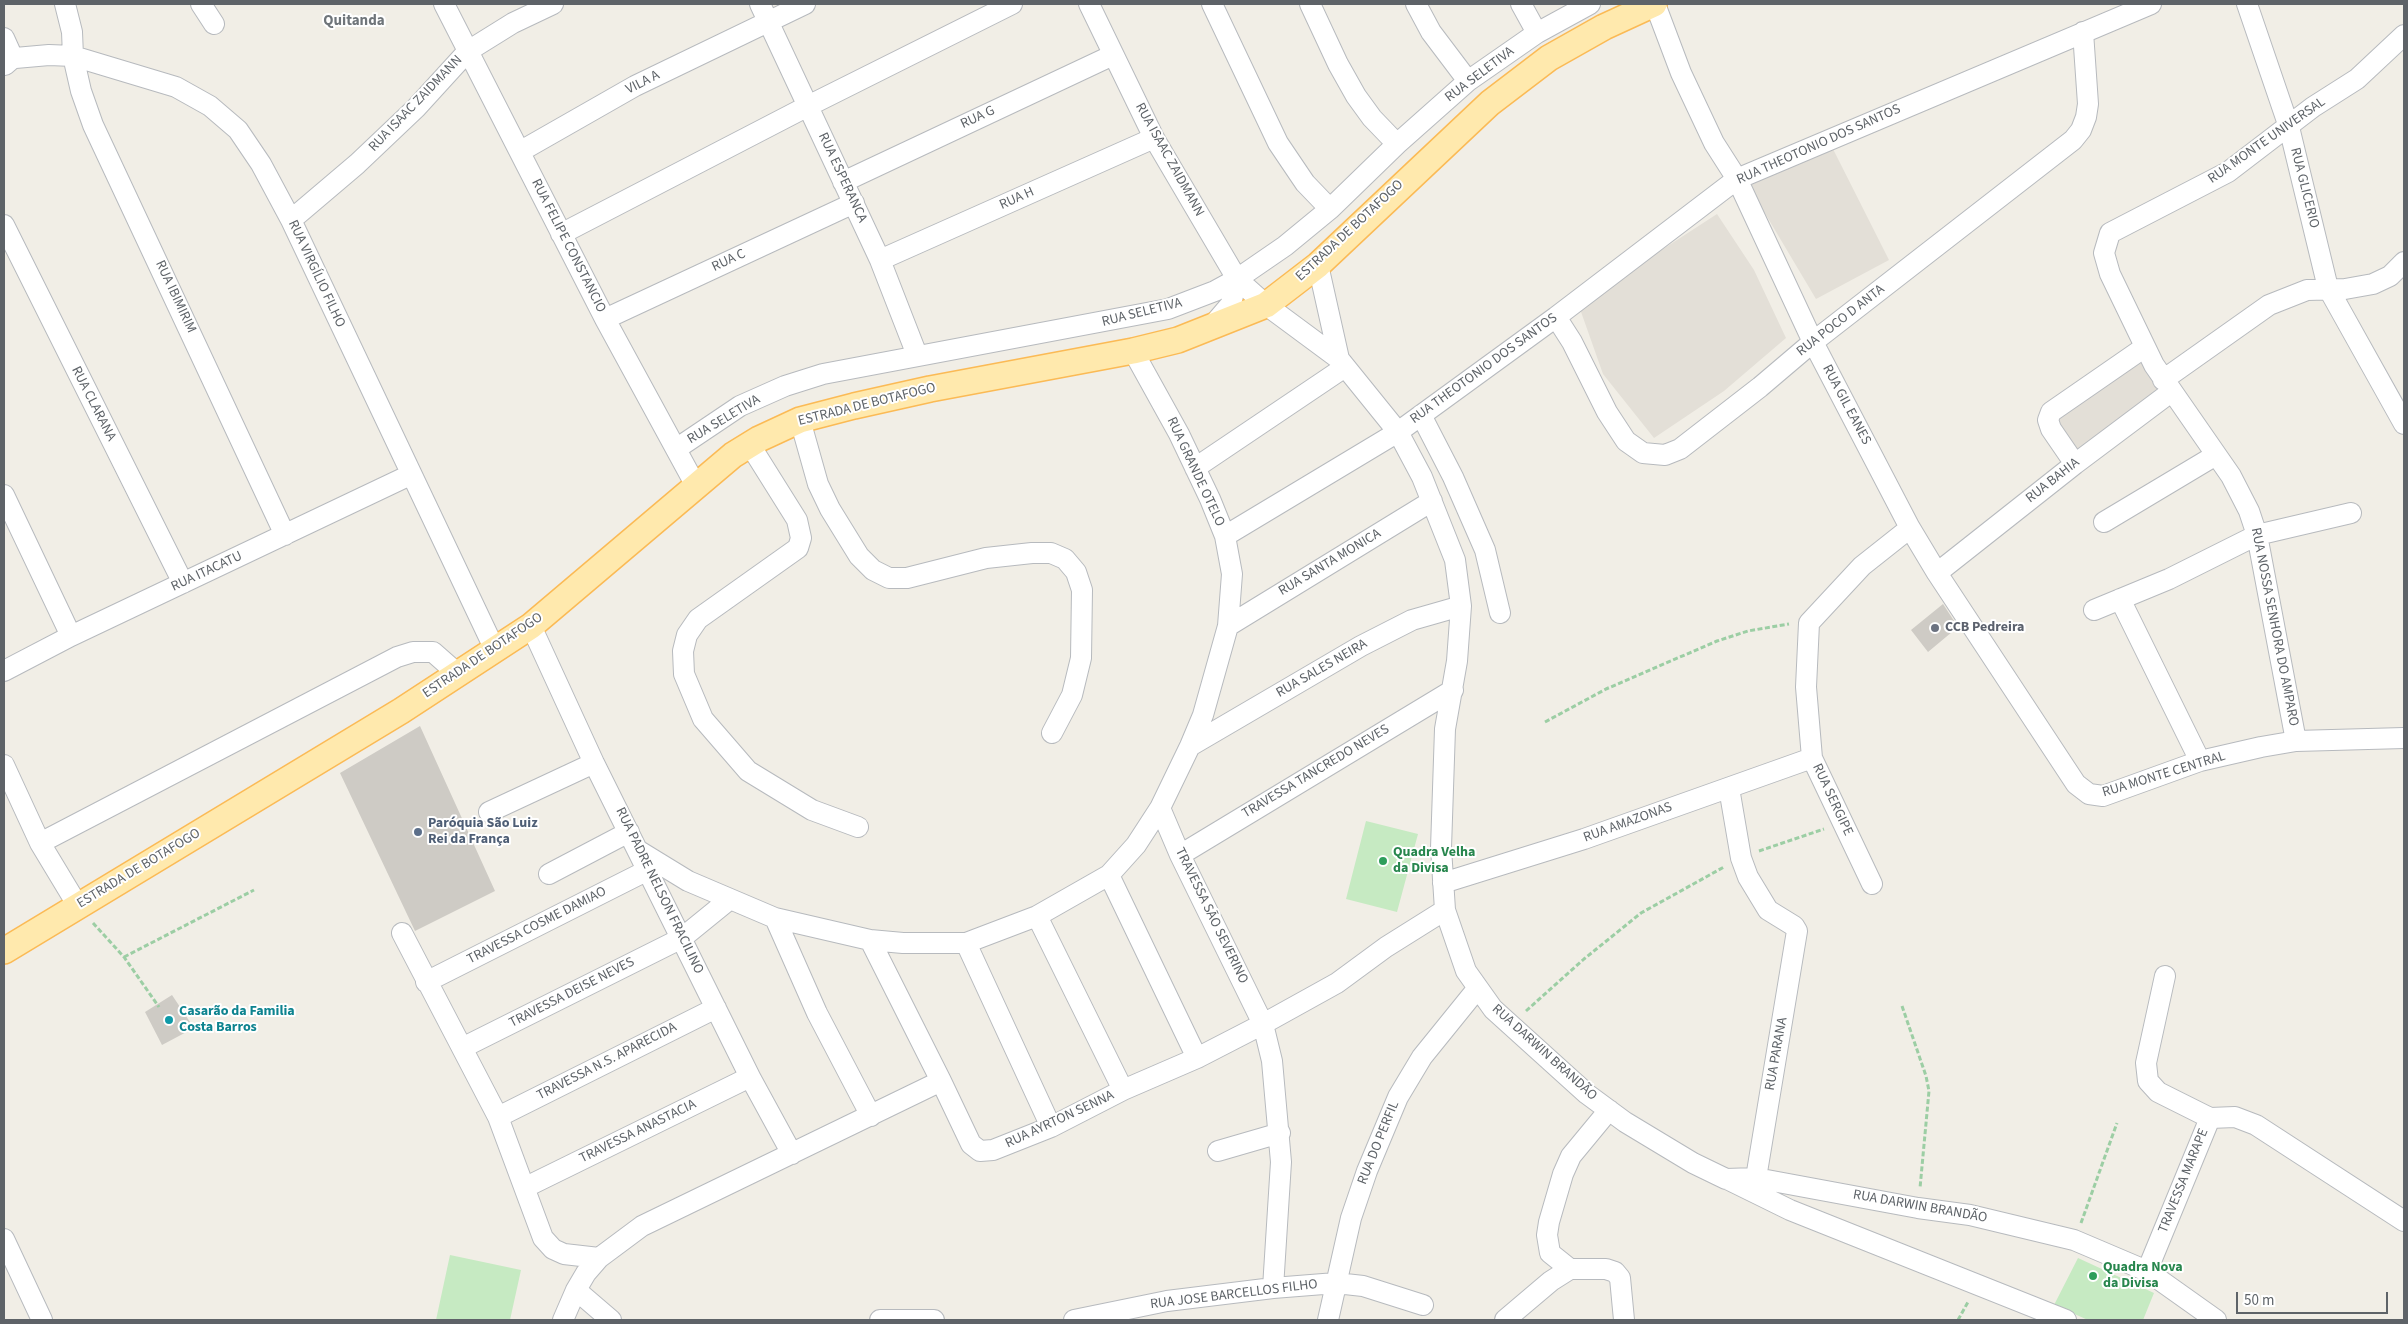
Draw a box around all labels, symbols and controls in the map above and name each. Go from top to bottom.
district label: Quitanda [323,13,385,31]
street label: RUA SELETIVA [1442,44,1518,106]
street label: RUA ISAAC ZAIDMANN [366,52,466,156]
street label: VILA A [623,67,663,99]
street label: RUA MONTE UNIVERSAL [2205,94,2329,188]
street label: RUA ISAAC ZAIDMANN [1131,100,1207,220]
street label: RUA THEOTONIO DOS SANTOS [1734,101,1904,189]
street label: RUA G [958,103,998,133]
street label: RUA ESPERANCA [814,130,870,226]
street label: RUA GLICERIO [2286,146,2322,230]
street label: RUA FELIPE CONSTANCIO [527,176,609,316]
street label: ESTRADA DE BOTAFOGO [1293,177,1407,285]
street label: RUA H [997,184,1037,214]
street label: RUA VIRGÍLIO FILHO [284,218,348,330]
street label: RUA C [710,246,748,276]
street label: RUA IBIMIRIM [151,258,199,336]
street label: RUA POCO D ANTA [1794,282,1888,360]
street label: RUA SELETIVA [1100,295,1184,331]
street label: RUA THEOTONIO DOS SANTOS [1407,310,1561,428]
street label: RUA GIL EANES [1818,362,1874,448]
street label: RUA CLARANA [67,364,119,444]
street label: ESTRADA DE BOTAFOGO [797,380,937,430]
street label: RUA SELETIVA [685,392,763,448]
street label: RUA GRANDE OTELO [1162,415,1228,529]
street label: RUA BAHIA [2023,455,2083,507]
street label: RUA SANTA MONICA [1276,526,1384,600]
street label: RUA NOSSA SENHORA DO AMPARO [2246,526,2302,728]
street label: RUA ITACATU [169,548,245,596]
street label: ESTRADA DE BOTAFOGO [420,610,546,702]
place label: CCB Pedreira [1945,620,2024,636]
marker: CCB Pedreira [1929,622,1941,634]
street label: RUA SALES NEIRA [1273,636,1371,702]
street label: TRAVESSA TANCREDO NEVES [1239,721,1393,823]
street label: RUA MONTE CENTRAL [2101,748,2227,802]
street label: RUA SERGIPE [1808,761,1856,839]
street label: RUA AMAZONAS [1581,799,1675,847]
street label: RUA PADRE NELSON FRACILINO [611,805,707,977]
place label: Paróquia São Luiz Rei da França [428,816,538,849]
street label: ESTRADA DE BOTAFOGO [74,825,204,913]
marker: Paróquia São Luiz Rei da França [412,826,424,838]
street label: TRAVESSA SĀO SEVERINO [1171,845,1251,987]
place label: Quadra Velha da Divisa [1393,845,1475,878]
marker: Quadra Velha da Divisa [1377,855,1389,867]
street label: TRAVESSA COSME DAMIAO [465,884,609,968]
street label: TRAVESSA DEISE NEVES [507,954,637,1032]
street label: RUA DARWIN BRANDÃO [1488,1001,1600,1105]
place label: Casarão da Familia Costa Barros [179,1004,295,1036]
marker: Casarão da Familia Costa Barros [163,1014,175,1026]
street label: RUA PARANA [1762,1016,1792,1092]
street label: TRAVESSA N.S. APARECIDA [534,1019,680,1105]
street label: RUA AYRTON SENNA [1003,1087,1117,1153]
street label: TRAVESSA ANASTACIA [577,1096,699,1168]
street label: RUA DO PERFIL [1355,1099,1403,1187]
street label: TRAVESSA MARAPE [2155,1126,2213,1236]
street label: RUA DARWIN BRANDÃO [1852,1187,1988,1227]
place label: Quadra Nova da Divisa [2103,1260,2183,1292]
marker: Quadra Nova da Divisa [2087,1270,2099,1282]
street label: RUA JOSE BARCELLOS FILHO [1149,1276,1319,1314]
scale bar [2238,1282,2390,1314]
text: 50 m [2244,1290,2274,1311]

